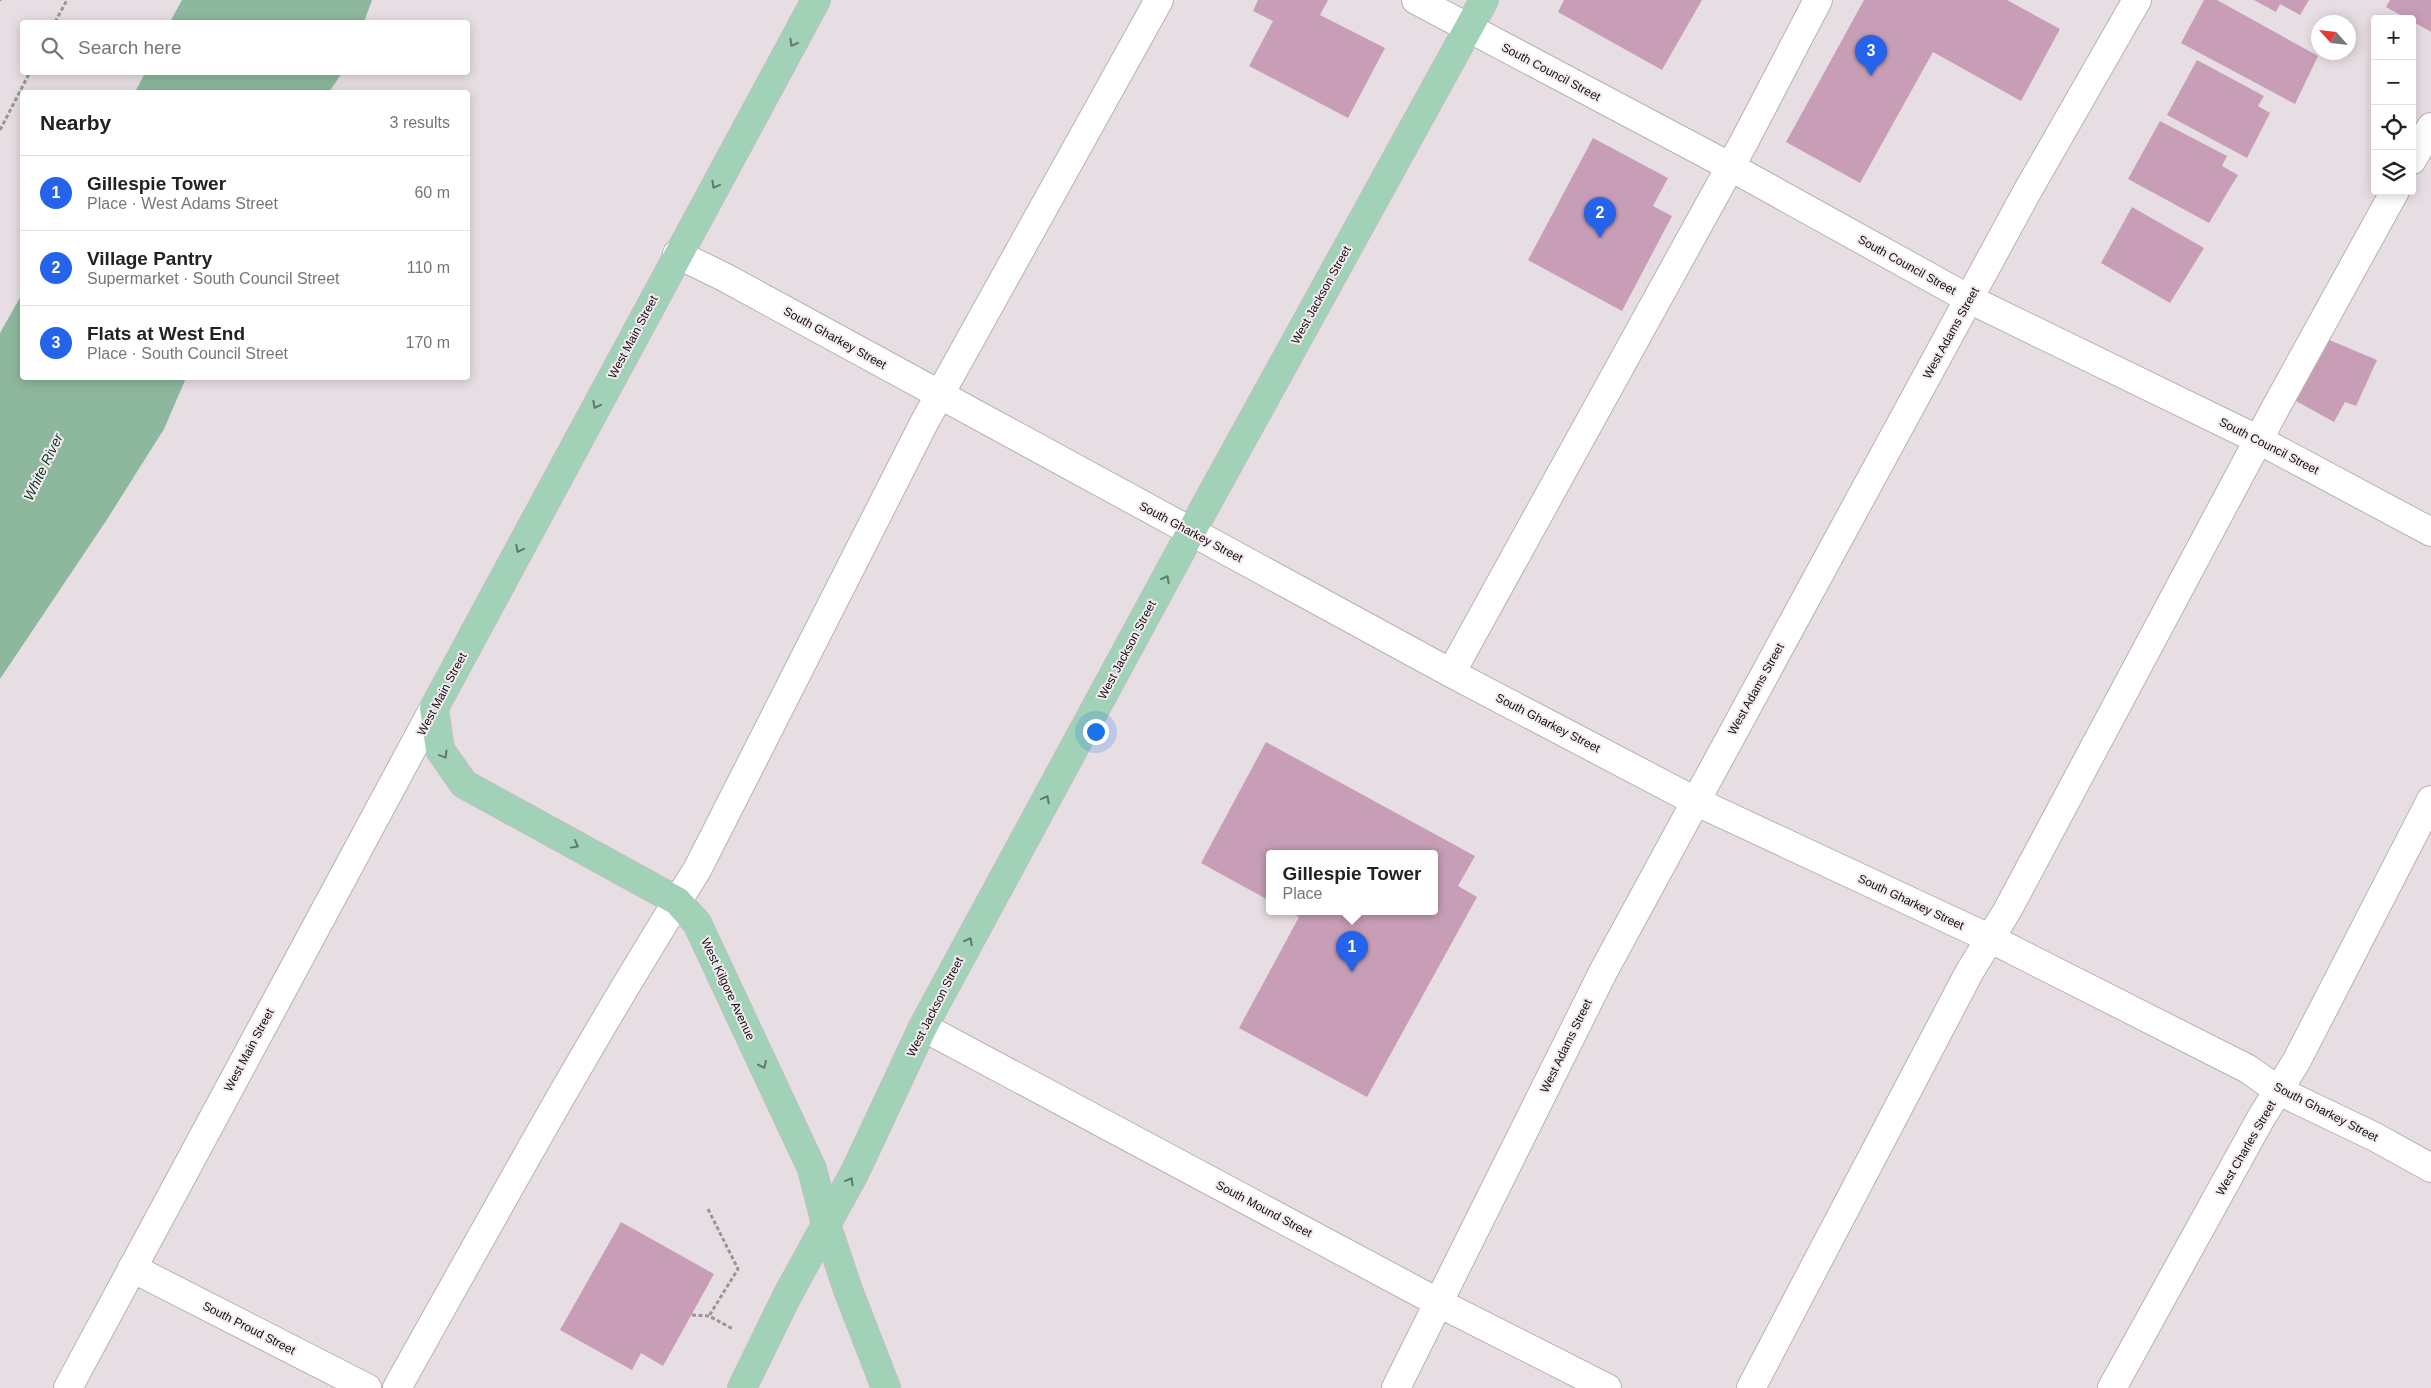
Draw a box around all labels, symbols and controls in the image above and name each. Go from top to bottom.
north arrow [2311,15,2356,60]
map controls [2371,15,2416,195]
button: + [2371,15,2416,60]
search box [20,20,470,75]
icon: search [38,34,66,62]
pin: 3 [1855,35,1887,76]
text: Search here [78,37,182,58]
one-way arrow [789,37,799,46]
street label: South Council Street [1499,40,1603,104]
button: − [2371,60,2416,105]
button: locate [2371,105,2416,150]
text: Nearby [40,111,111,134]
text: 3 results [390,114,450,131]
button: layers [2371,150,2416,195]
text: Gillespie Tower [87,173,226,194]
one-way arrow [711,180,721,189]
text: 1 [52,184,60,201]
text: 60 m [414,184,450,201]
text: Place · West Adams Street [87,195,278,212]
pin: 2 [1584,197,1616,238]
street label: South Council Street [1855,232,1959,298]
street label: West Jackson Street [1288,243,1354,346]
text: Village Pantry [87,248,212,269]
text: 2 [52,259,60,276]
text: 110 m [407,259,450,276]
text: Supermarket · South Council Street [87,270,340,287]
street label: West Adams Street [1920,284,1982,381]
street label: West Main Street [605,293,661,381]
street label: South Gharkey Street [781,304,889,372]
text: Flats at West End [87,323,245,344]
text: 3 [52,334,60,351]
text: 170 m [406,334,450,351]
text: Place · South Council Street [87,345,288,362]
one-way arrow [592,400,602,409]
street label: South Council Street [2217,415,2322,478]
water label: White River [20,430,67,503]
street label: South Gharkey Street [1137,499,1246,566]
one-way arrow [516,543,526,552]
one-way arrow [1159,575,1169,584]
street label: West Jackson Street [1095,598,1159,702]
street label: West Adams Street [1725,640,1787,737]
street label: West Main Street [414,650,470,738]
street label: South Gharkey Street [1493,691,1603,756]
your location [1083,719,1109,745]
one-way arrow [438,750,448,759]
one-way arrow [1040,795,1050,804]
one-way arrow [570,839,579,849]
popup [1266,850,1438,915]
text: Gillespie Tower [1282,863,1422,884]
street label: South Gharkey Street [1856,871,1967,933]
text: Place [1282,885,1323,902]
pin: 1 [1336,931,1368,972]
street label: West Kilgore Avenue [698,936,758,1043]
one-way arrow [963,938,973,947]
street label: West Jackson Street [904,954,966,1059]
street label: West Adams Street [1537,996,1595,1095]
street label: West Main Street [221,1006,277,1094]
one-way arrow [757,1060,768,1069]
street label: South Gharkey Street [2271,1080,2381,1145]
street label: West Charles Street [2213,1098,2279,1198]
one-way arrow [844,1177,854,1186]
street label: South Mound Street [1214,1178,1315,1241]
street label: South Proud Street [200,1299,298,1358]

